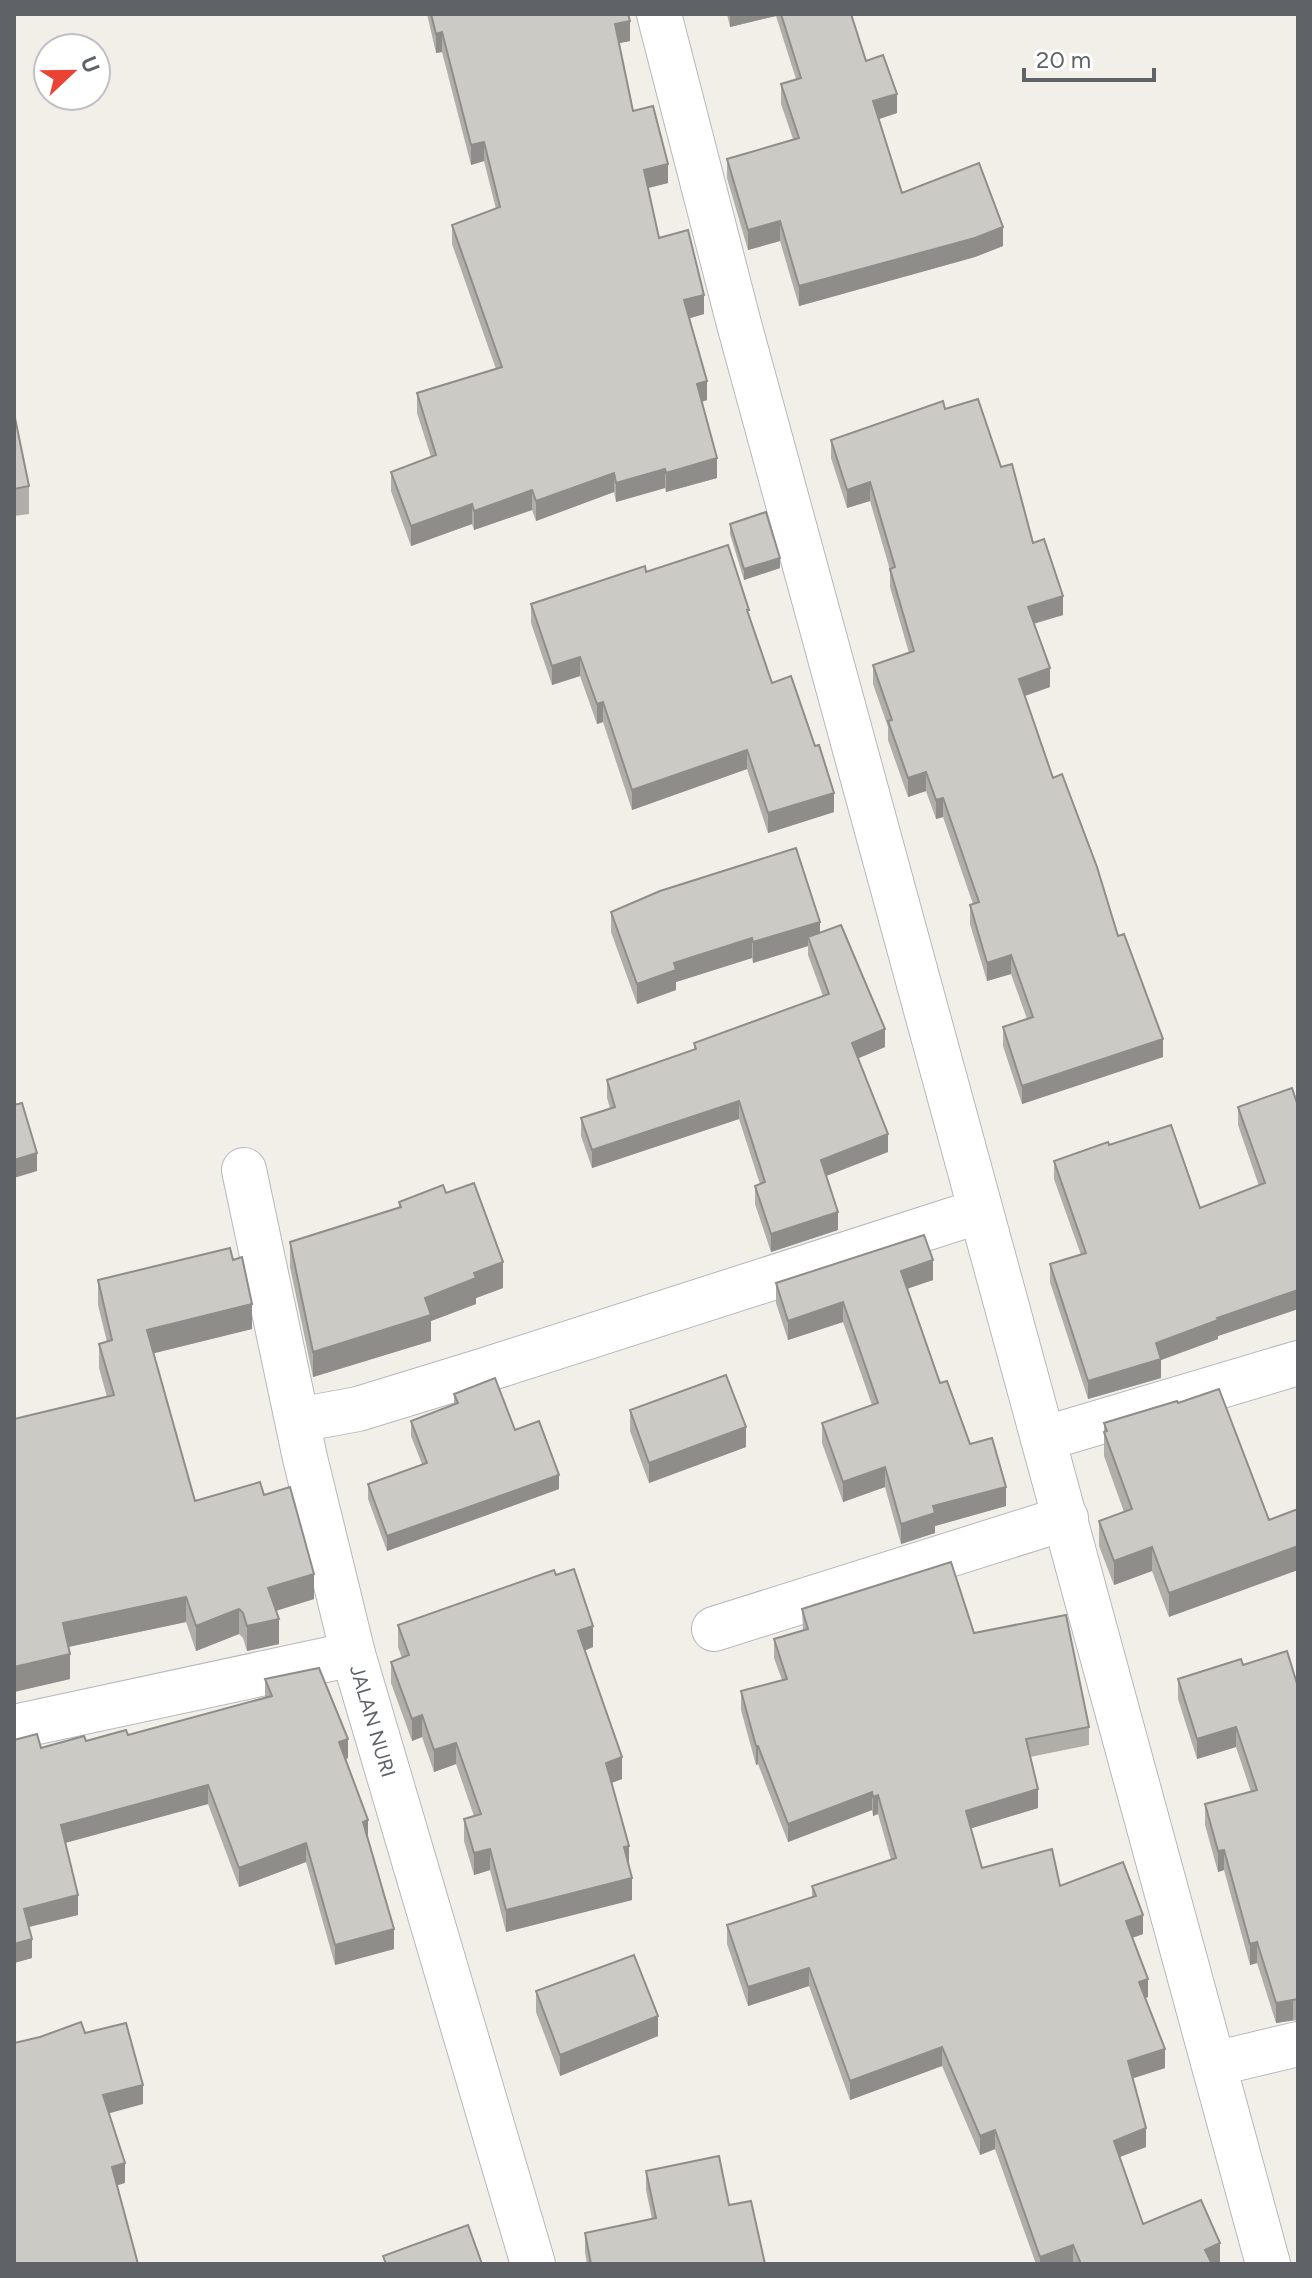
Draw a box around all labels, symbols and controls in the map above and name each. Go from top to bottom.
north arrow [32,32,112,112]
scale bar [1024,32,1154,82]
text: 20 m [1036,45,1091,74]
text: U [75,52,106,77]
street label: JALAN NURI [345,1662,401,1780]

